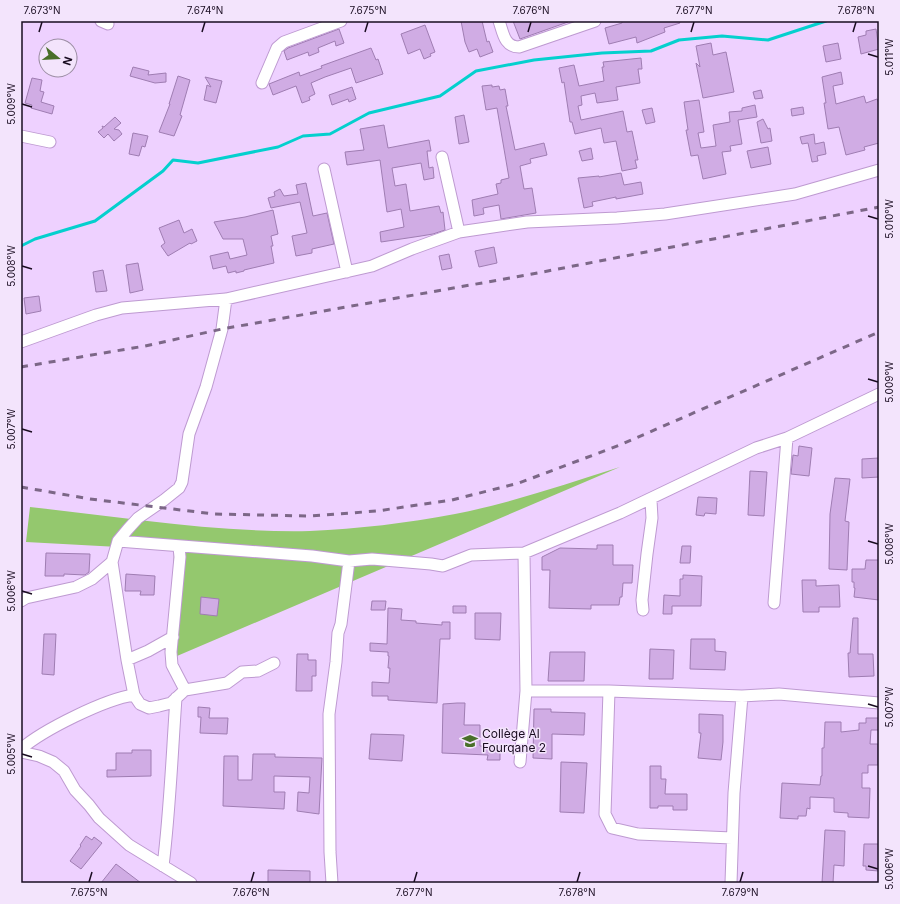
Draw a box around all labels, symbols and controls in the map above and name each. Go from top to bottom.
text: 7.673°N [24,4,60,16]
text: 7.674°N [187,4,223,16]
text: 7.675°N [350,4,386,16]
text: 7.676°N [512,4,550,16]
text: 7.677°N [676,4,712,16]
text: 7.678°N [838,4,874,16]
north arrow [38,38,78,78]
text: 5.011°W [883,38,895,76]
text: N [60,55,75,67]
text: 5.009°W [5,83,17,125]
text: 5.010°W [883,199,895,239]
text: 5.008°W [5,245,17,287]
text: 5.009°W [883,361,895,403]
text: 5.007°W [5,408,17,449]
text: 5.008°W [883,523,895,565]
text: 5.006°W [5,570,17,612]
text: 5.007°W [883,686,895,727]
place label: Collège Al Fourqane 2 [482,726,546,755]
school or university icon: Collège Al Fourqane 2 [461,732,479,750]
text: 5.005°W [5,733,17,775]
text: 5.006°W [883,848,895,890]
text: 7.675°N [71,886,107,898]
text: 7.676°N [232,886,270,898]
text: 7.677°N [396,886,432,898]
text: 7.678°N [559,886,595,898]
text: 7.679°N [721,886,759,898]

